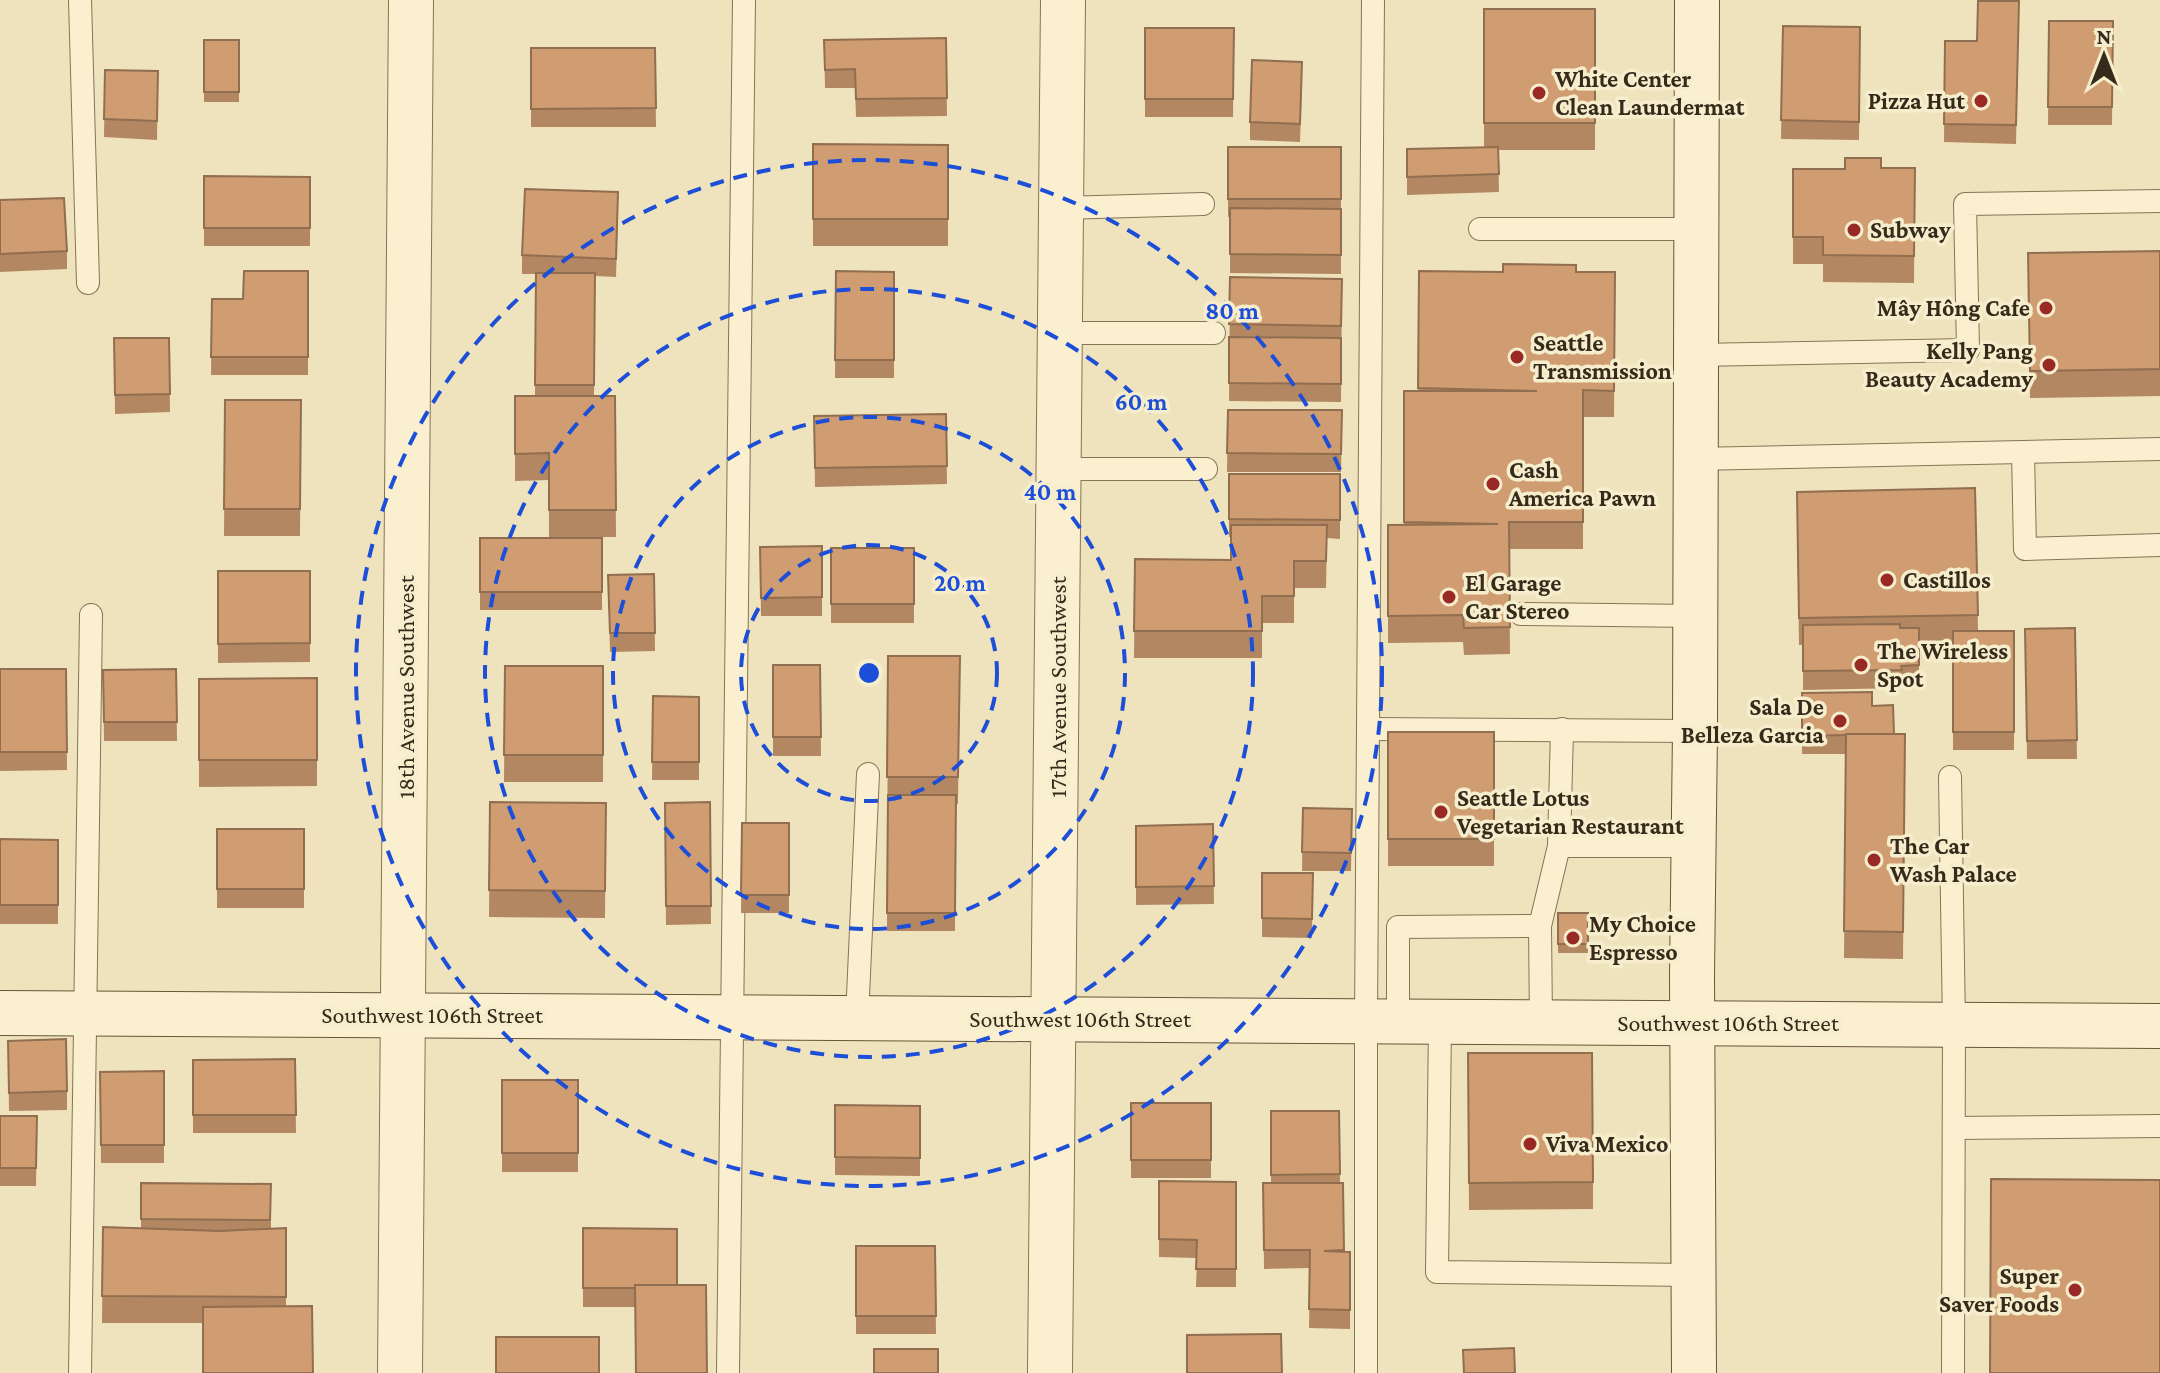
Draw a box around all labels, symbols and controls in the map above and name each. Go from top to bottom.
north arrow [2064,16,2144,96]
text: N [2097,24,2112,49]
place label: White Center Clean Laundermat [1554,65,1745,120]
marker: White Center Clean Laundermat [1530,84,1548,102]
place label: Pizza Hut [1868,87,1965,114]
marker: Pizza Hut [1972,92,1990,110]
place label: Subway [1870,216,1951,243]
marker: Subway [1845,221,1863,239]
place label: Mây Hông Cafe [1877,294,2030,321]
text: 80 m [1205,297,1259,324]
marker: Mây Hông Cafe [2037,299,2055,317]
place label: Seattle Transmission [1533,329,1672,384]
place label: Kelly Pang Beauty Academy [1865,337,2033,392]
marker: Seattle Transmission [1508,348,1526,366]
marker: Kelly Pang Beauty Academy [2040,356,2058,374]
text: 60 m [1115,388,1168,415]
place label: Cash America Pawn [1508,456,1656,511]
marker: Cash America Pawn [1484,475,1502,493]
text: 40 m [1024,478,1077,505]
place label: Castillos [1903,566,1991,593]
text: 20 m [934,569,987,596]
place label: El Garage Car Stereo [1465,569,1570,624]
marker: Castillos [1878,571,1896,589]
street label: 18th Avenue Southwest [392,574,419,799]
street label: 17th Avenue Southwest [1044,575,1071,798]
marker: El Garage Car Stereo [1440,588,1458,606]
place label: The Wireless Spot [1877,637,2008,692]
marker: The Wireless Spot [1852,656,1870,674]
centre of rings [855,659,883,687]
place label: Sala De Belleza Garcia [1681,693,1824,748]
marker: Sala De Belleza Garcia [1831,712,1849,730]
place label: Seattle Lotus Vegetarian Restaurant [1456,784,1684,839]
marker: Seattle Lotus Vegetarian Restaurant [1432,803,1450,821]
place label: The Car Wash Palace [1889,832,2017,887]
marker: The Car Wash Palace [1865,851,1883,869]
place label: My Choice Espresso [1589,910,1696,965]
marker: My Choice Espresso [1564,929,1582,947]
street label: Southwest 106th Street [321,1001,544,1028]
street label: Southwest 106th Street [969,1005,1192,1032]
street label: Southwest 106th Street [1617,1009,1840,1036]
place label: Viva Mexico [1545,1130,1668,1157]
marker: Viva Mexico [1521,1135,1539,1153]
place label: Super Saver Foods [1939,1262,2059,1317]
marker: Super Saver Foods [2066,1281,2084,1299]

